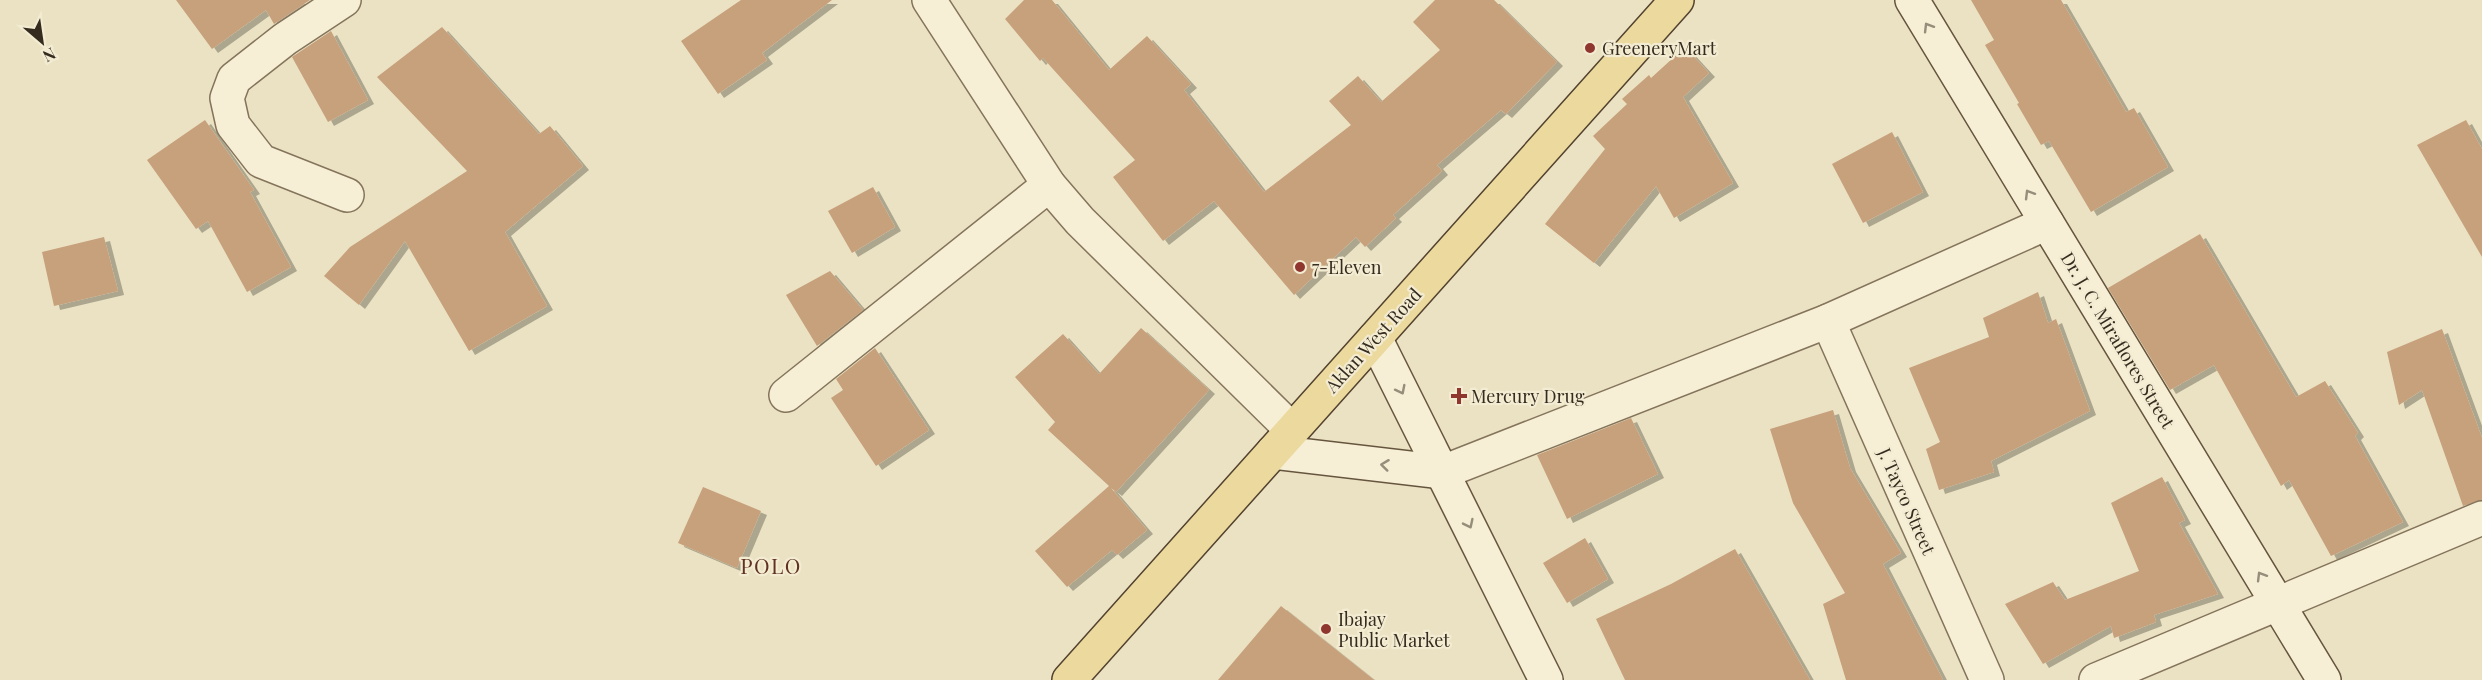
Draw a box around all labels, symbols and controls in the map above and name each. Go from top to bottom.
north arrow [12,12,72,72]
one-way arrow [1924,23,1935,33]
place label: GreeneryMart [1602,36,1717,60]
marker: GreeneryMart [1583,41,1597,55]
text: N [39,44,60,68]
one-way arrow [2025,190,2037,200]
street label: Dr. J. C. Miraflores Street [2056,247,2181,433]
place label: 7-Eleven [1312,255,1382,279]
marker: 7-Eleven [1293,260,1307,274]
street label: Aklan West Road [1319,282,1427,398]
one-way arrow [1394,384,1405,394]
place label: Mercury Drug [1471,384,1585,408]
marker: Mercury Drug [1452,389,1466,403]
street label: J. Tayco Street [1872,443,1941,559]
one-way arrow [1380,459,1389,472]
one-way arrow [1461,518,1473,529]
district label: POLO [740,551,802,579]
one-way arrow [2256,572,2268,582]
place label: Ibajay Public Market [1338,607,1450,652]
marker: Ibajay Public Market [1319,622,1333,636]

